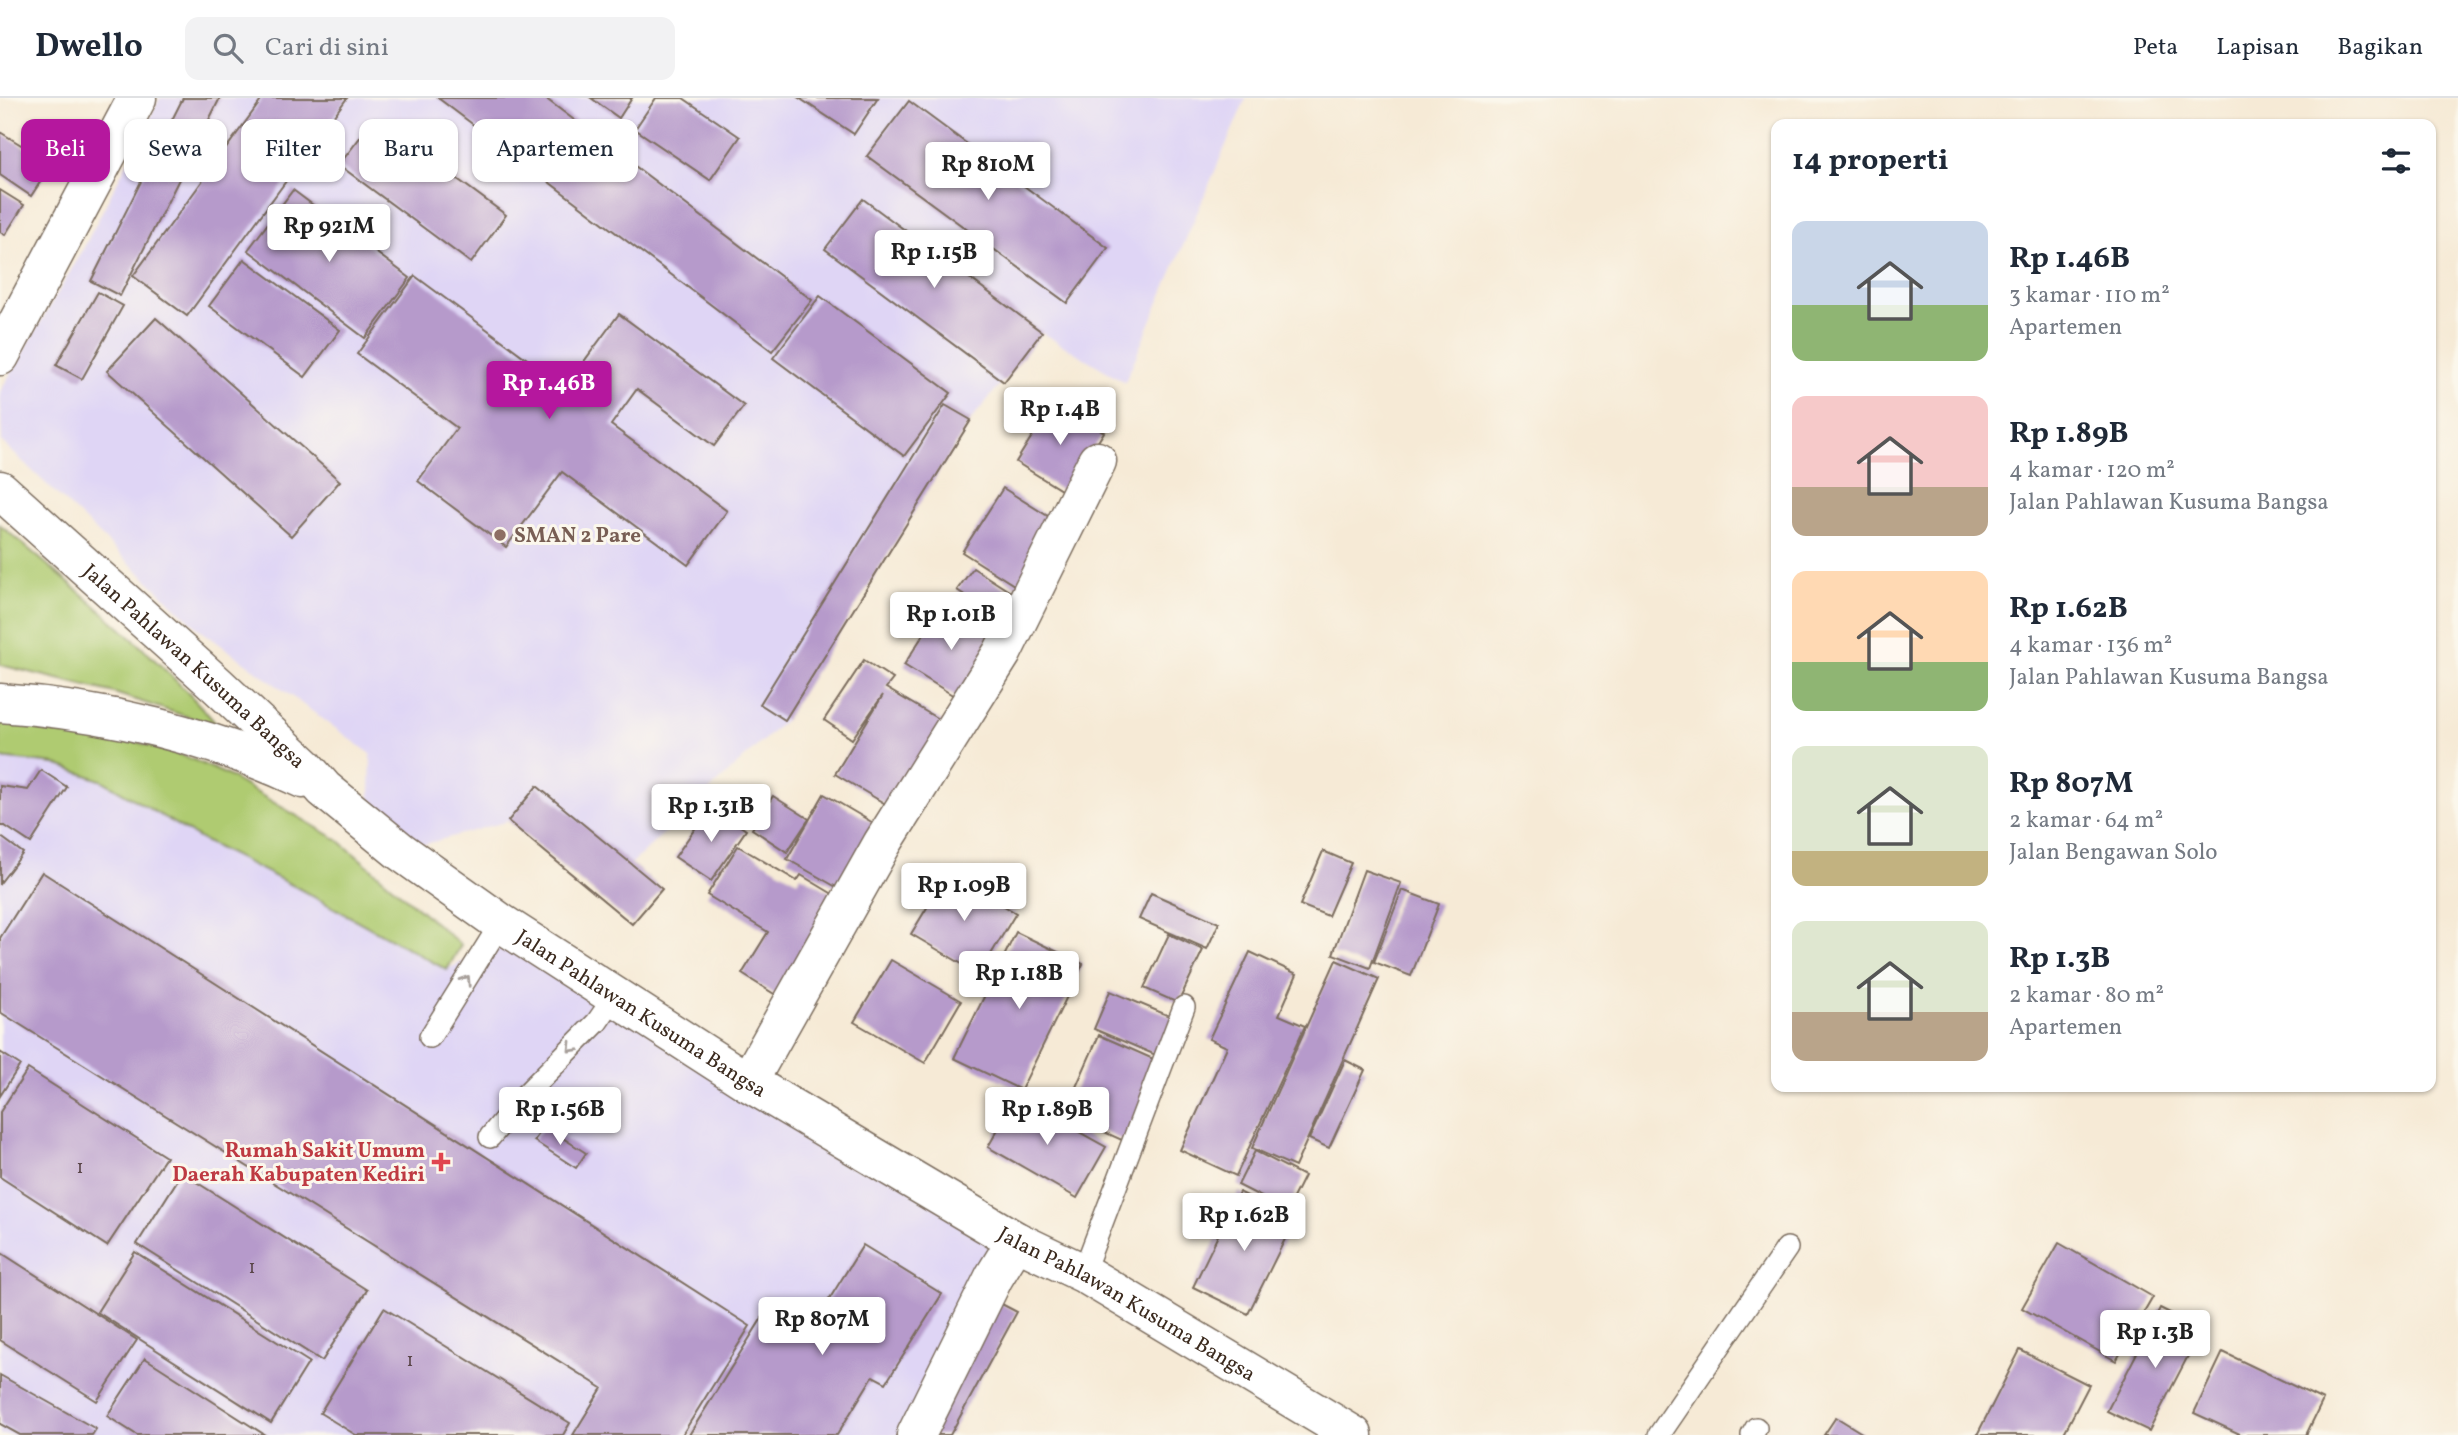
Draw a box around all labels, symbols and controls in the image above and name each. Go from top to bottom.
search box [185,17,675,80]
text: Dwello [35,25,143,71]
icon: search [209,29,247,67]
text: Cari di sini [265,30,389,66]
text: Peta [2133,31,2178,65]
text: Lapisan [2216,31,2299,65]
text: Bagikan [2337,31,2423,65]
chip: Beli [21,119,110,182]
chip: Sewa [124,119,227,182]
chip: Filter [241,119,345,182]
chip: Baru [359,119,458,182]
chip: Apartemen [472,119,638,182]
text: 14 properti [1792,140,1949,182]
pin: Rp 810M [923,142,1053,202]
icon: filters [2377,142,2415,180]
text: Rp 810M [941,149,1035,181]
pin: Rp 921M [264,204,394,264]
text: Rp 921M [283,211,375,243]
pin: Rp 1.15B [862,230,1006,290]
text: Rp 1.15B [891,237,977,269]
text: Rp 1.46B [2009,238,2130,280]
icon: home [1848,249,1932,333]
text: 3 kamar · 110 m² [2009,280,2170,312]
text: Apartemen [2009,312,2122,344]
pin: Rp 1.46B [477,362,621,421]
text: Rp 1.46B [503,368,595,400]
pin: Rp 1.4B [995,388,1125,447]
text: Rp 1.4B [1020,394,1100,426]
text: Rp 1.89B [2009,413,2129,455]
icon: home [1848,424,1932,508]
text: 4 kamar · 120 m² [2009,455,2175,487]
text: Jalan Pahlawan Kusuma Bangsa [2009,487,2329,519]
place label: SMAN 2 Pare [514,522,641,551]
marker: SMAN 2 Pare [492,527,508,543]
street label: Jalan Pahlawan Kusuma Bangsa [76,558,311,776]
text: Rp 1.62B [2009,588,2128,630]
pin: Rp 1.01B [879,592,1023,652]
text: Rp 1.01B [906,599,996,631]
icon: home [1848,599,1932,683]
text: 4 kamar · 136 m² [2009,630,2172,662]
text: Jalan Pahlawan Kusuma Bangsa [2009,662,2329,694]
text: Rp 807M [2009,763,2133,805]
icon: home [1848,774,1932,858]
pin: Rp 1.31B [639,784,783,844]
text: Rp 1.31B [668,791,754,823]
text: 2 kamar · 64 m² [2009,805,2163,837]
text: Jalan Bengawan Solo [2009,837,2218,869]
pin: Rp 1.09B [892,864,1036,923]
text: Rp 1.09B [917,870,1011,902]
street label: Jalan Pahlawan Kusuma Bangsa [510,923,771,1106]
text: Rp 1.3B [2009,938,2110,980]
icon: home [1848,949,1932,1033]
pin: Rp 1.18B [947,951,1091,1011]
text: Rp 1.18B [975,958,1063,990]
one-way arrow [457,975,470,988]
text: 2 kamar · 80 m² [2009,980,2164,1012]
text: Apartemen [2009,1012,2122,1044]
one-way arrow [567,1040,580,1053]
pin: Rp 1.56B [488,1088,632,1147]
pin: Rp 1.89B [975,1088,1119,1147]
text: Rp 1.56B [515,1094,605,1126]
text: Rp 1.89B [1001,1094,1093,1126]
place label: Rumah Sakit Umum Daerah Kabupaten Kediri [172,1137,425,1190]
marker: Rumah Sakit Umum Daerah Kabupaten Kediri [431,1152,451,1172]
house number: 1 [77,1156,83,1181]
pin: Rp 1.62B [1172,1194,1316,1253]
text: Rp 1.62B [1198,1200,1290,1232]
street label: Jalan Pahlawan Kusuma Bangsa [992,1220,1261,1389]
house number: 1 [249,1256,255,1281]
pin: Rp 807M [757,1298,887,1357]
text: Rp 807M [774,1304,870,1336]
pin: Rp 1.3B [2090,1310,2220,1370]
text: Rp 1.3B [2116,1317,2194,1349]
house number: 1 [407,1349,413,1374]

